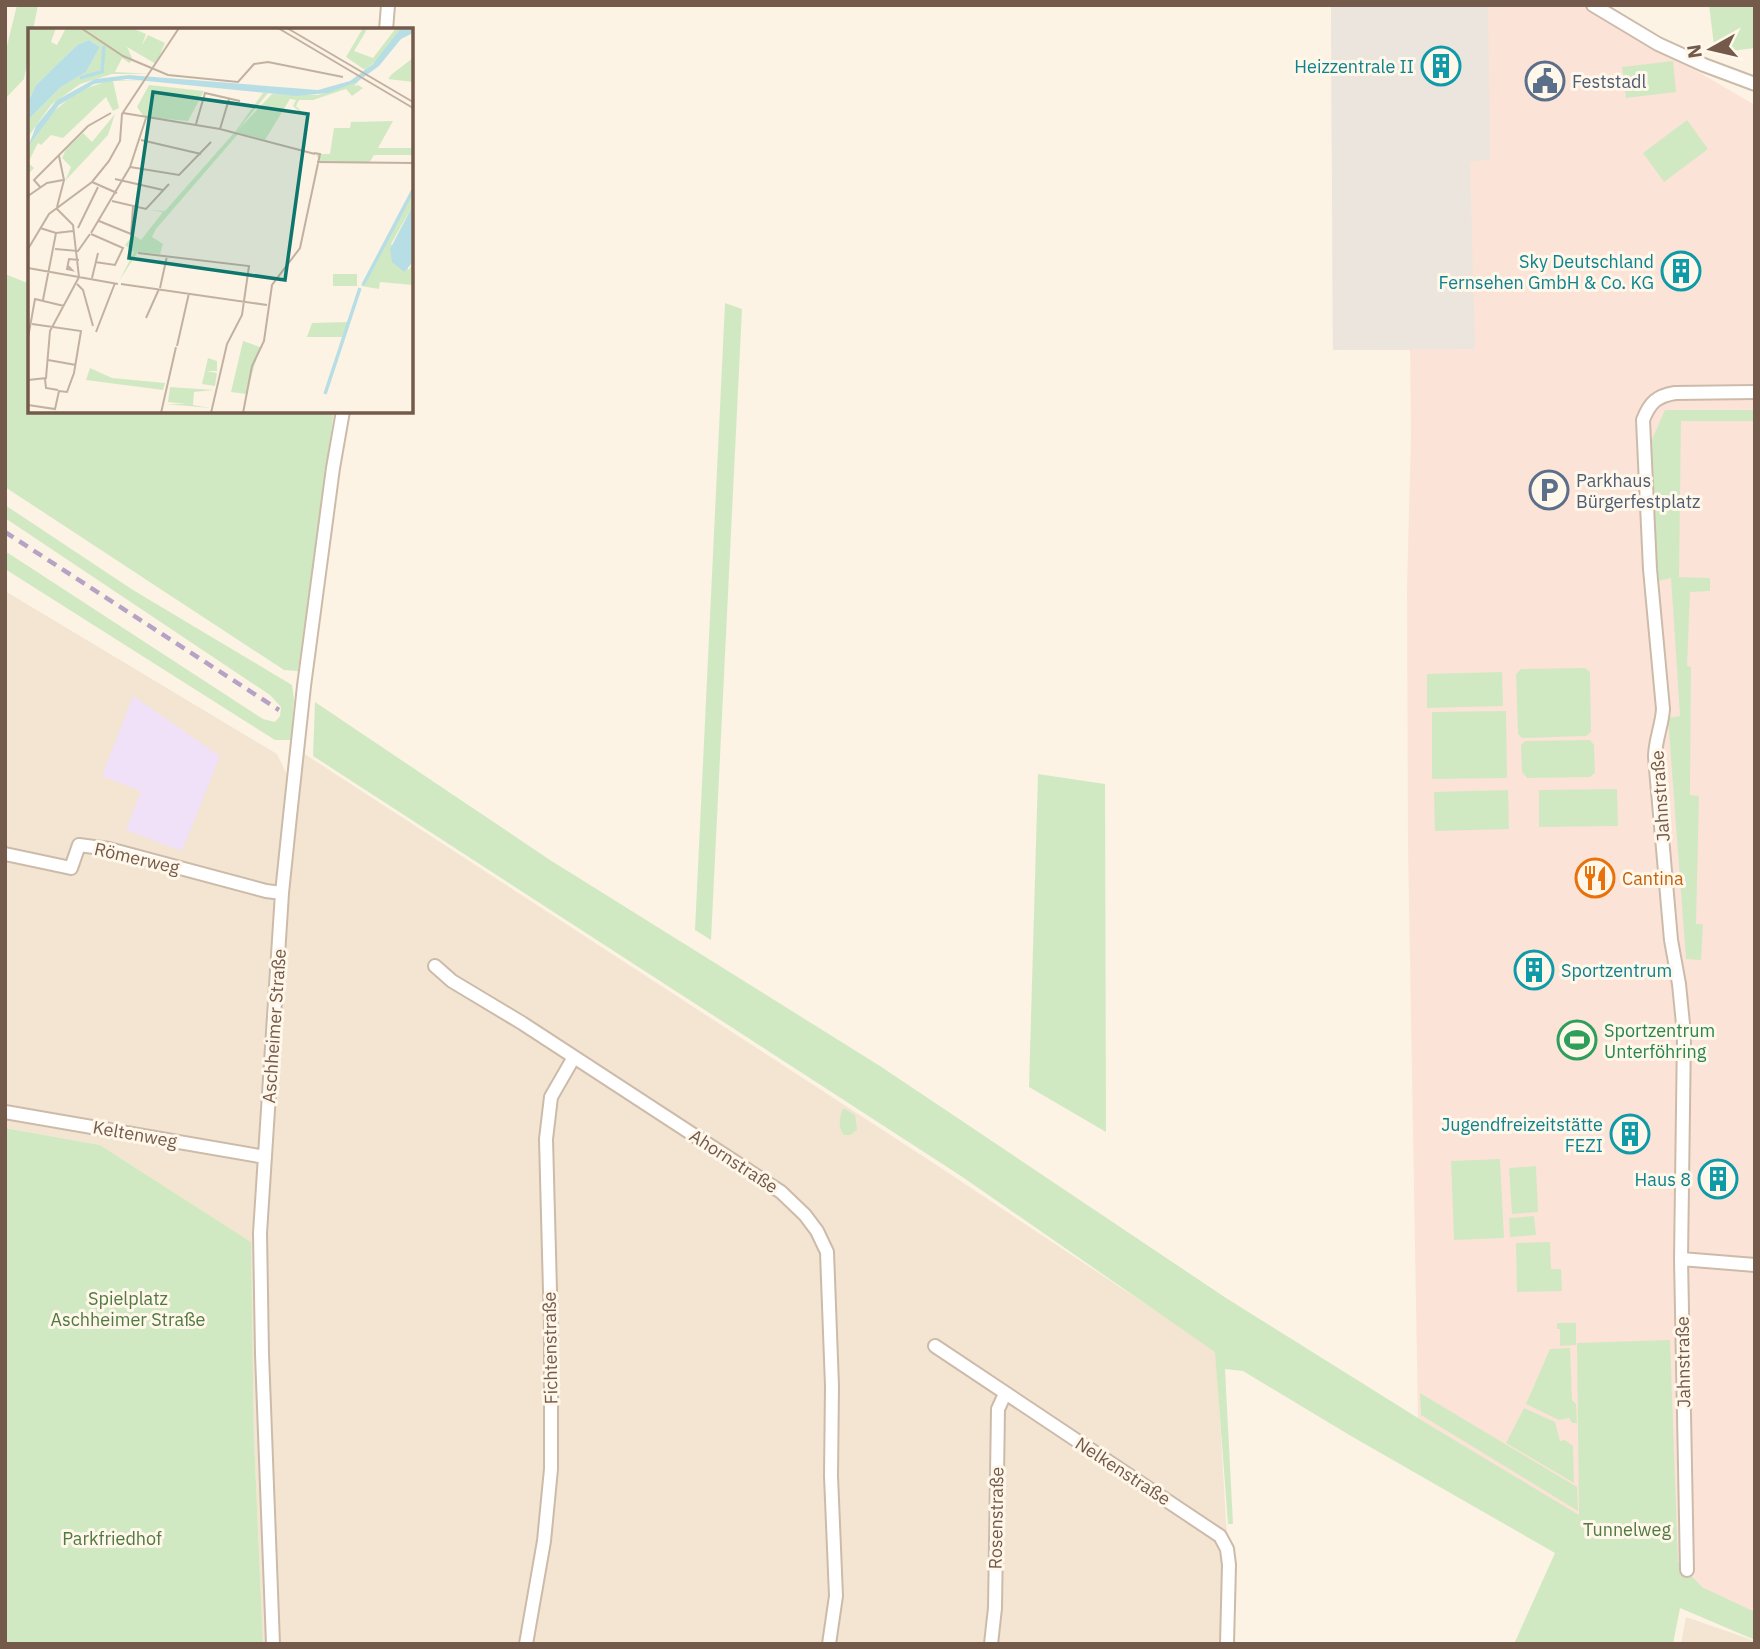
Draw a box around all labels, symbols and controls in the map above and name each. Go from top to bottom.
north arrow [1676,14,1746,84]
inset map [28,28,413,413]
text: N [1681,43,1707,60]
building icon: Heizzentrale II [1420,45,1462,87]
place label: Heizzentrale II [1294,55,1414,78]
public building icon: Feststadl [1524,60,1566,102]
place label: Feststadl [1572,70,1646,93]
place label: Sky Deutschland Fernsehen GmbH & Co. KG [1439,250,1654,294]
building icon: Sky Deutschland Fernsehen GmbH & Co. KG [1660,250,1702,292]
parking icon: Parkhaus Bürgerfestplatz [1528,469,1570,511]
place label: Parkhaus Bürgerfestplatz [1576,469,1700,513]
street label: Jahnstraße [1645,749,1675,843]
street label: Römerweg [92,837,182,879]
restaurant icon: Cantina [1574,857,1616,899]
place label: Cantina [1622,867,1684,890]
street label: Aschheimer Straße [257,948,291,1104]
building icon: Sportzentrum [1513,949,1555,991]
place label: Sportzentrum [1561,959,1672,982]
sports icon: Sportzentrum Unterföhring [1556,1019,1598,1061]
place label: Sportzentrum Unterföhring [1604,1019,1715,1063]
place label: Jugendfreizeitstätte FEZI [1441,1113,1603,1157]
building icon: Jugendfreizeitstätte FEZI [1609,1113,1651,1155]
street label: Keltenweg [91,1115,179,1153]
street label: Ahornstraße [685,1124,783,1198]
building icon: Haus 8 [1697,1158,1739,1200]
place label: Haus 8 [1635,1168,1691,1191]
park label: Spielplatz Aschheimer Straße [51,1287,206,1331]
street label: Fichtenstraße [538,1291,562,1405]
street label: Jahnstraße [1671,1316,1695,1408]
street label: Nelkenstraße [1071,1432,1175,1510]
street label: Rosenstraße [984,1466,1008,1570]
park label: Tunnelweg [1583,1518,1671,1541]
park label: Parkfriedhof [62,1527,162,1550]

